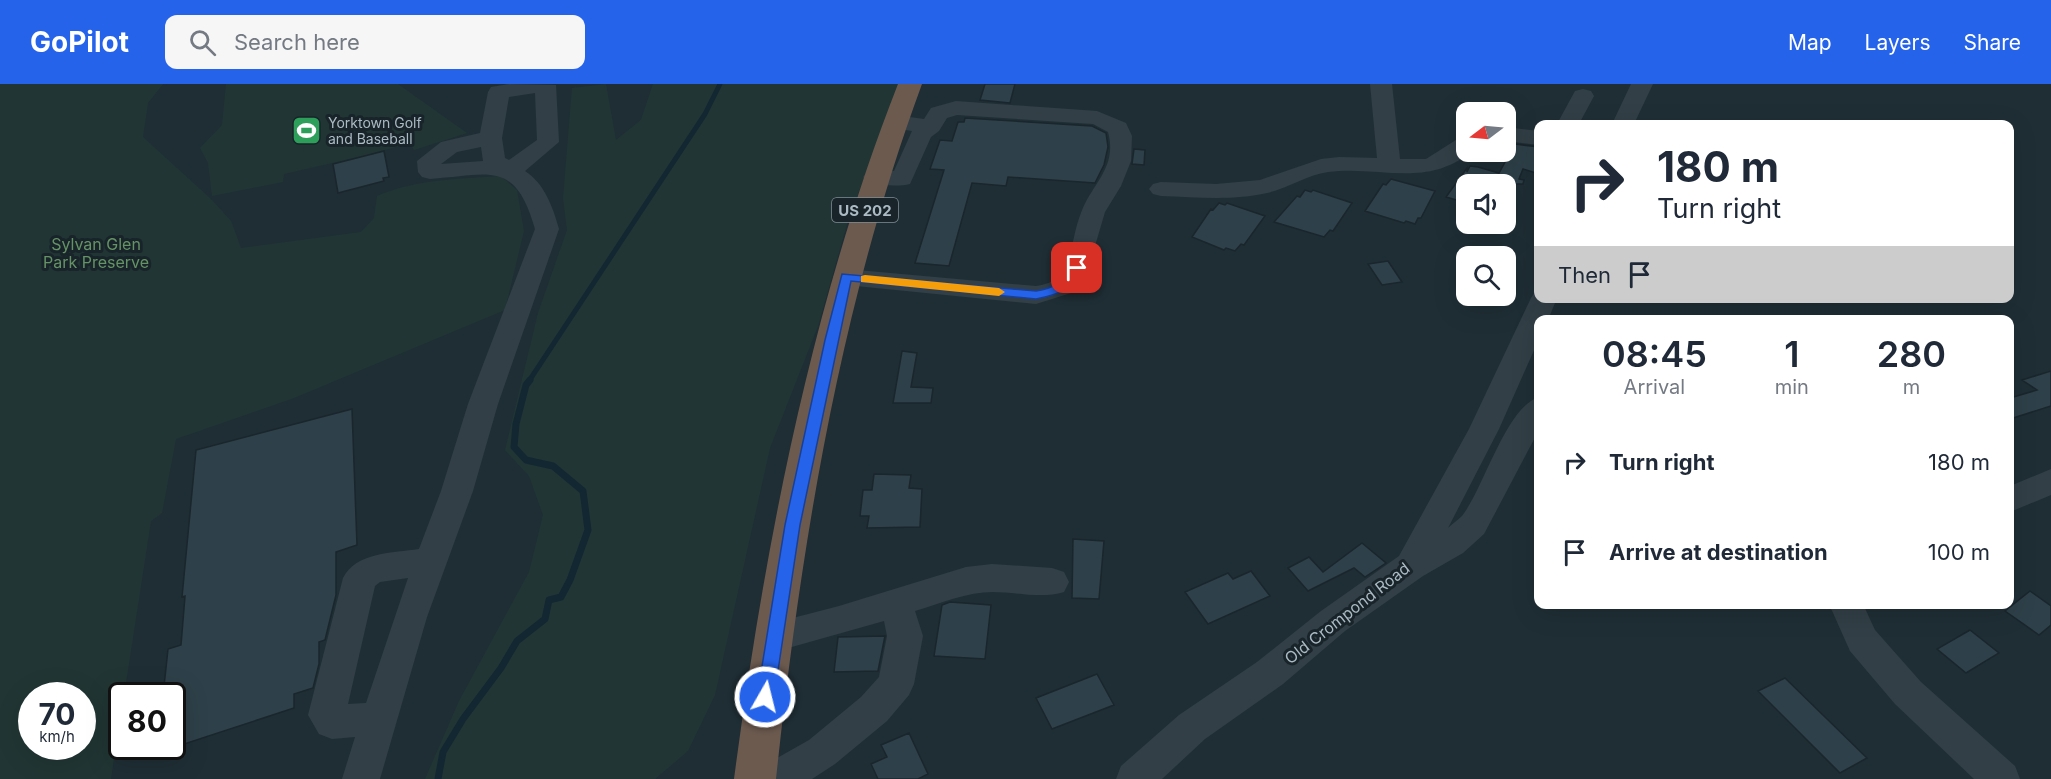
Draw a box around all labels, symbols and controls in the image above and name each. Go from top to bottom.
search box [165,15,585,69]
text: GoPilot [30,25,129,59]
icon: search [186,26,219,59]
text: Search here [234,29,360,55]
text: Map [1788,30,1832,55]
text: Layers [1865,30,1931,55]
text: Share [1964,30,2021,55]
north arrow [1456,102,1516,162]
map controls [1456,102,1516,306]
sports icon: Yorktown Golf and Baseball [291,114,323,146]
place label: Yorktown Golf and Baseball [328,114,422,147]
text: 180 m [1657,141,1779,192]
icon: right [1558,144,1636,222]
button: sound [1456,174,1516,234]
text: Turn right [1657,192,1781,225]
road number: US 202 [832,198,898,222]
park label: Sylvan Glen Park Preserve [43,234,149,272]
pin [1051,242,1102,293]
button: search [1456,246,1516,306]
icon: arrive [1060,251,1093,284]
icon: arrive [1623,258,1656,291]
text: Then [1558,262,1611,288]
text: 08:45 [1602,332,1707,376]
text: 1 [1784,332,1799,376]
text: 280 [1877,332,1946,376]
text: Arrival [1624,375,1685,399]
text: min [1775,375,1809,399]
text: m [1903,375,1920,399]
icon: right [1558,446,1591,479]
text: Turn right [1609,449,1715,475]
text: 180 m [1928,449,1990,475]
icon: arrive [1558,536,1591,569]
text: Arrive at destination [1609,539,1828,565]
text: 100 m [1928,539,1990,565]
street label: Old Crompond Road [1280,558,1414,668]
position arrow [733,665,797,729]
speed limit sign: 80 [108,682,186,760]
text: 70 [38,696,76,732]
text: km/h [39,727,75,746]

